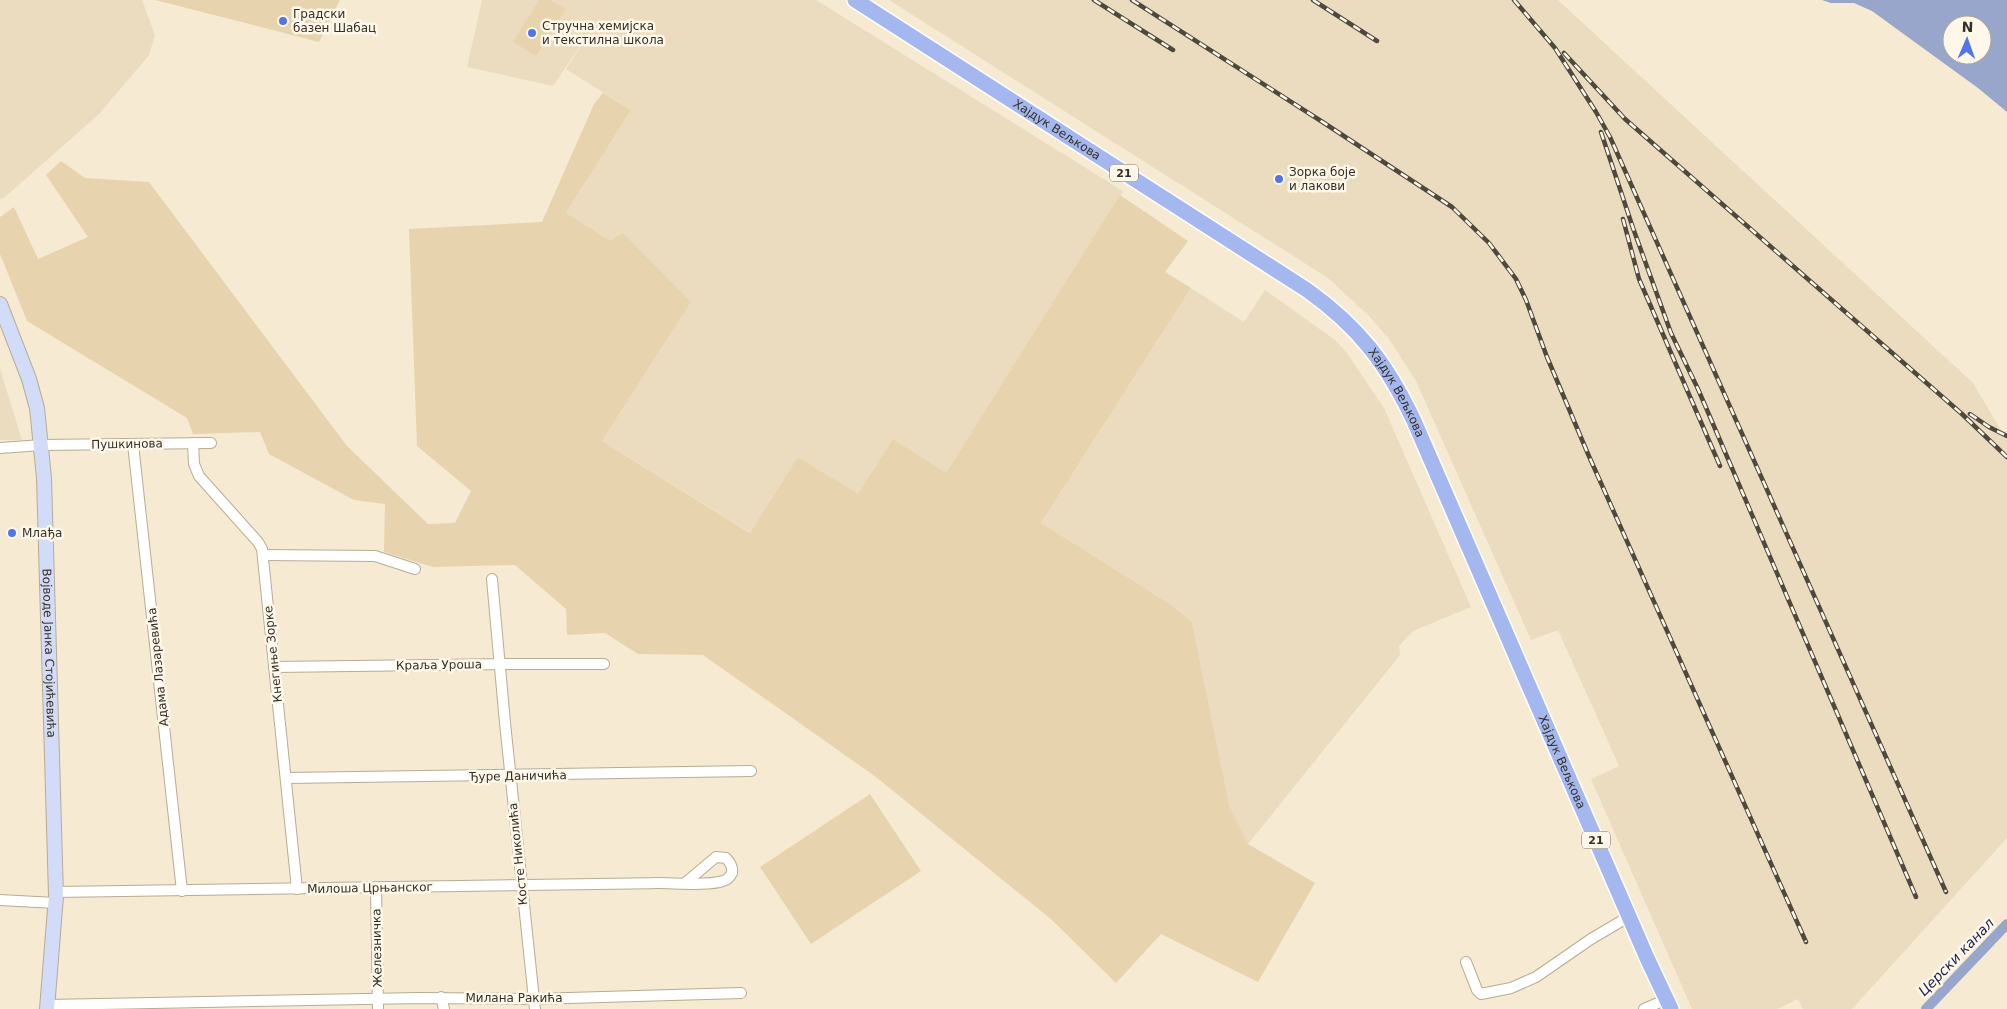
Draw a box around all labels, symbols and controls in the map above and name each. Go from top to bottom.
place label: Градски базен Шабац [293,7,376,35]
marker: Градски базен Шабац [277,15,289,27]
north arrow [1942,15,1992,65]
place label: Стручна хемијска и текстилна школа [542,19,664,47]
text: N [1961,19,1974,35]
marker: Стручна хемијска и текстилна школа [526,27,538,39]
street label: Хајдук Вељкова [1011,96,1103,163]
road number: 21 [1110,164,1138,182]
place label: Зорка боје и лакови [1289,165,1356,193]
marker: Зорка боје и лакови [1273,173,1285,185]
street label: Хајдук Вељкова [1365,345,1427,439]
street label: Пушкинова [91,436,163,452]
place label: Млађа [22,526,62,540]
marker: Млађа [6,527,18,539]
street label: Војводе Јанка Стојићевића [40,568,58,738]
street label: Кнегиње Зорке [261,605,285,703]
street label: Адама Лазаревића [145,607,171,727]
street label: Краља Уроша [396,657,482,673]
street label: Хајдук Вељкова [1535,713,1588,811]
street label: Ђуре Даничића [468,768,567,784]
street label: Косте Николића [506,802,530,906]
road number: 21 [1582,832,1610,848]
street label: Милоша Црњанског [307,880,433,896]
street label: Железничка [369,908,385,988]
water label: Церски канал [1915,915,1997,999]
street label: Милана Ракића [465,991,563,1005]

